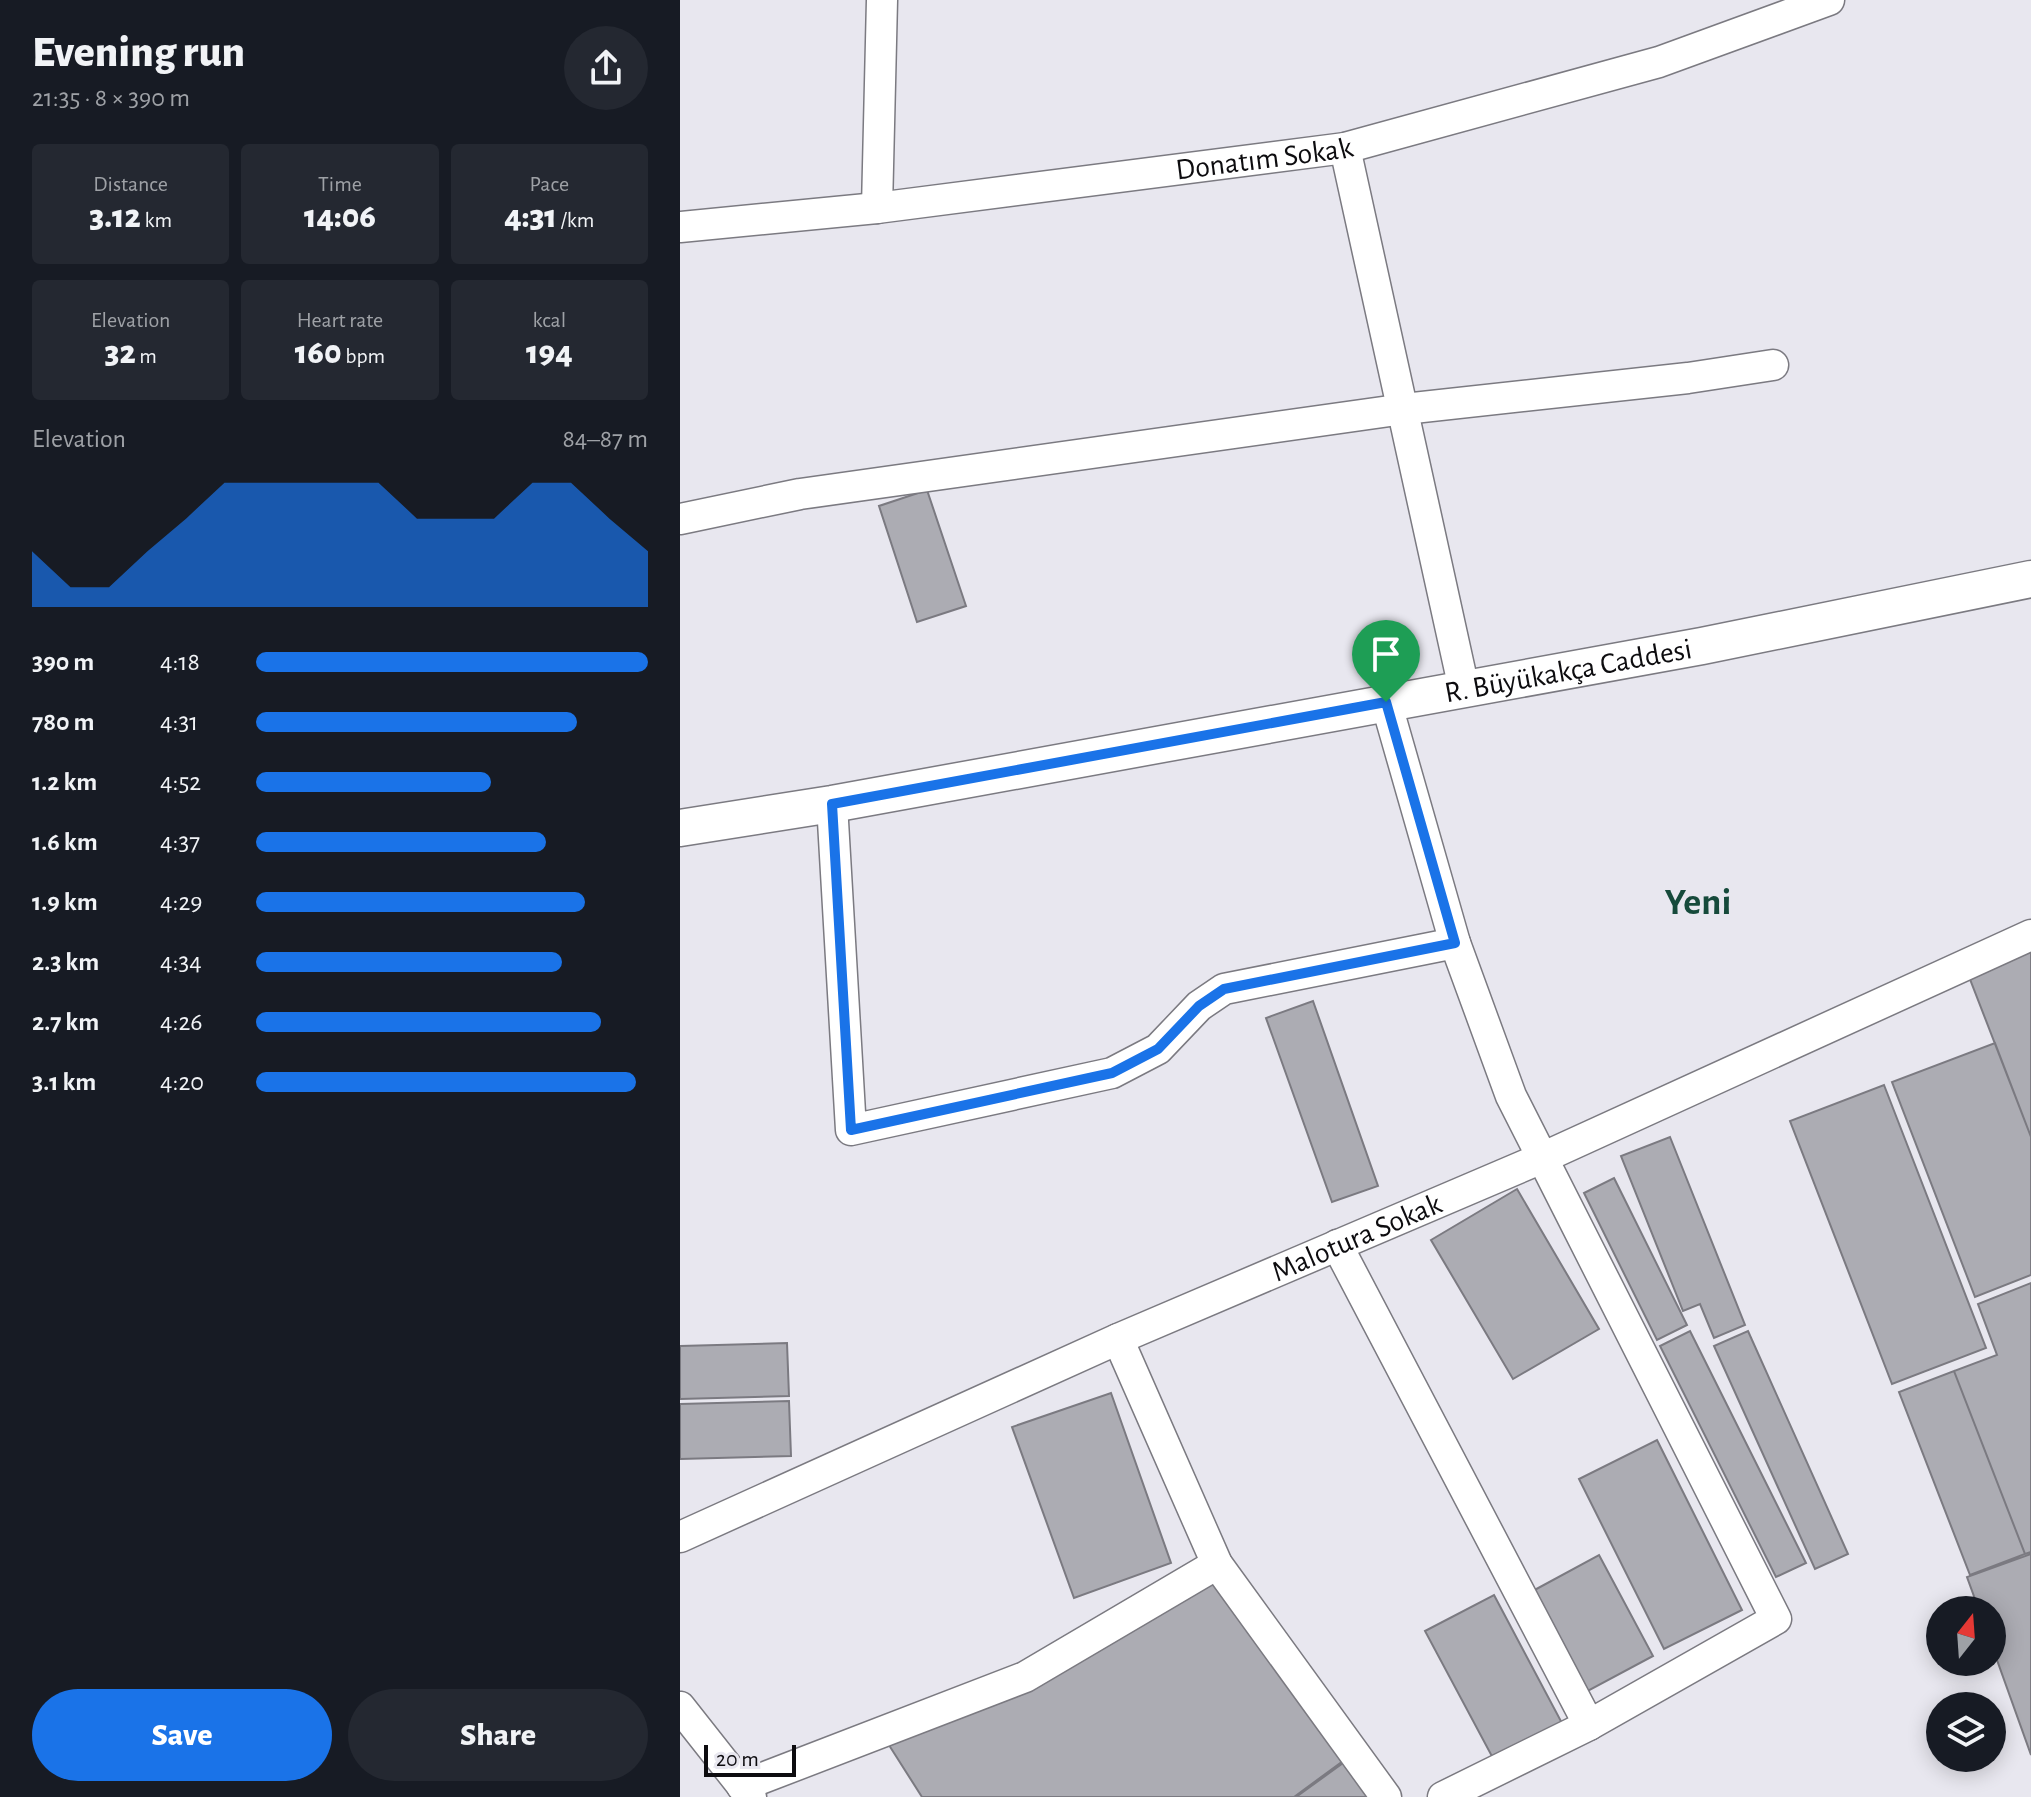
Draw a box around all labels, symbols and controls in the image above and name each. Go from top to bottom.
button: share [564,26,648,110]
text: Evening run [32,31,245,75]
text: 21:35 · 8 × 390 m [32,85,190,111]
street label: Donatım Sokak [1174,133,1356,186]
text: Distance [93,173,168,195]
text: Time [318,173,362,195]
text: Pace [530,173,569,195]
text: 3.12 [89,200,141,234]
text: 14:06 [304,200,376,234]
text: 4:31 [504,200,557,234]
text: km [141,209,172,231]
text: /km [557,209,594,231]
text: Elevation [91,309,170,331]
text: Heart rate [297,309,383,331]
text: kcal [533,309,566,331]
text: 32 [104,336,136,370]
text: 160 [295,336,342,370]
text: 194 [526,336,573,370]
text: m [136,345,157,367]
text: bpm [342,345,385,367]
text: Elevation [32,426,126,452]
text: 84–87 m [563,426,648,452]
pin [1352,620,1420,702]
icon: arrive [1364,632,1408,676]
street label: R. Büyükakça Caddesi [1442,634,1694,708]
text: 390 m [32,649,94,675]
text: 4:18 [160,649,200,675]
text: 780 m [32,709,95,735]
text: 4:31 [160,709,198,735]
text: 1.2 km [32,769,97,795]
text: 4:52 [160,769,201,795]
text: 1.6 km [32,829,98,855]
text: 4:37 [160,829,200,855]
district label: Yeni [1665,884,1731,922]
text: 1.9 km [32,889,98,915]
text: 4:29 [160,889,203,915]
text: 2.3 km [32,949,99,975]
text: 4:34 [160,949,202,975]
text: 2.7 km [32,1009,99,1035]
text: 4:26 [160,1009,203,1035]
text: 3.1 km [32,1069,96,1095]
text: 4:20 [160,1069,204,1095]
street label: Malotura Sokak [1268,1189,1446,1287]
north arrow [1926,1596,2006,1676]
map controls [1926,1596,2006,1772]
button: Save [32,1689,332,1781]
button: Share [348,1689,648,1781]
button: layers [1926,1692,2006,1772]
scale bar [704,1741,796,1777]
text: 20 m [716,1748,759,1770]

